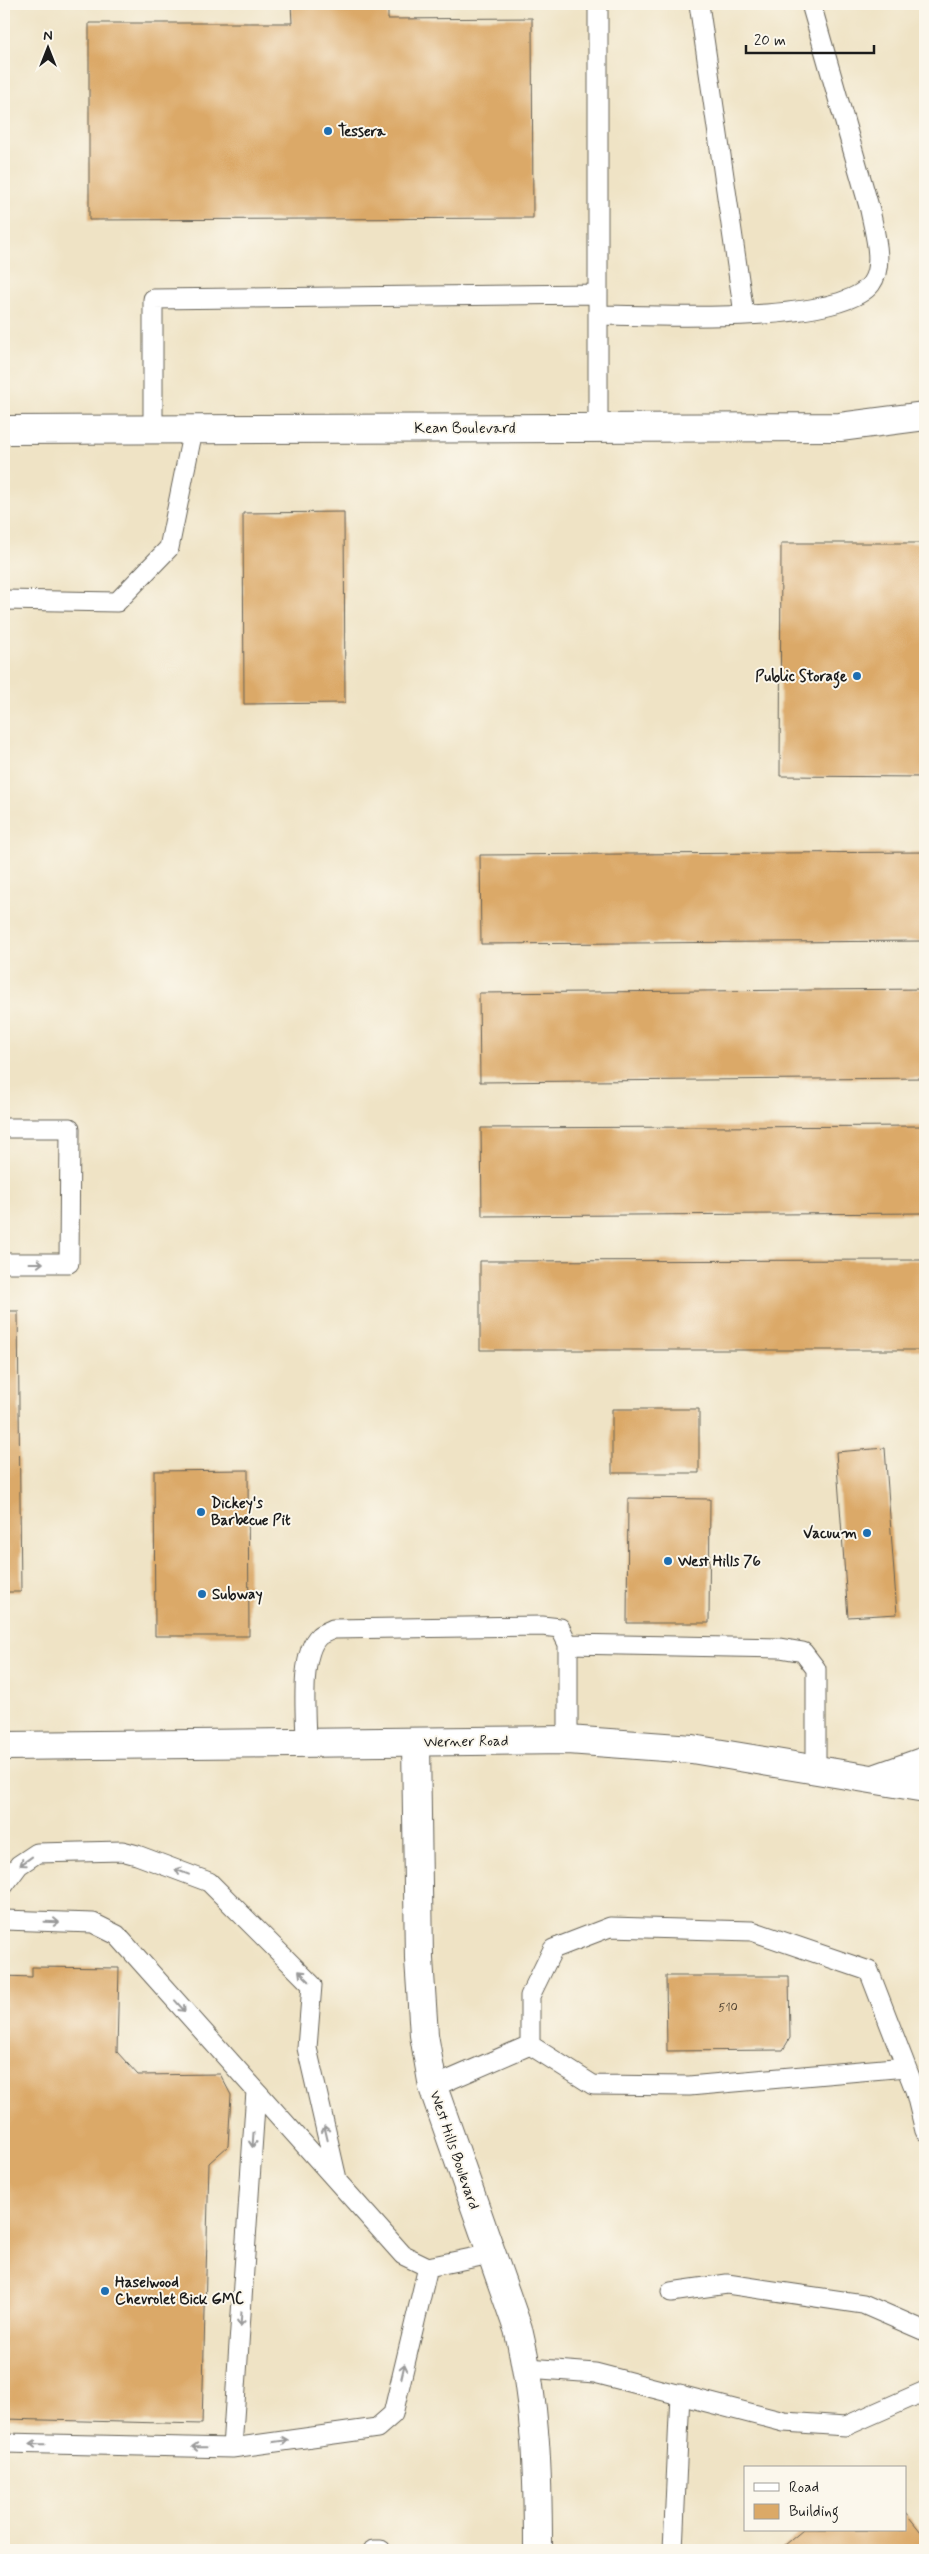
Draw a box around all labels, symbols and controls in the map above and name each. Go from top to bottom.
north arrow [22,22,72,72]
scale bar [746,22,874,54]
text: N [43,27,53,45]
text: 20 m [754,31,786,51]
place label: Tessera [338,122,387,142]
marker: Tessera [322,125,334,137]
street label: Kean Boulevard [414,419,516,439]
place label: Public Storage [755,667,847,689]
marker: Public Storage [851,670,863,682]
one-way arrow [28,1258,44,1268]
place label: Dickey's Barbecue Pit [211,1494,291,1531]
marker: Dickey's Barbecue Pit [195,1506,207,1518]
place label: Vacuum [803,1524,857,1544]
marker: Vacuum [861,1527,873,1539]
place label: West Hills 76 [677,1552,761,1572]
marker: West Hills 76 [662,1555,674,1567]
place label: Subway [212,1585,263,1605]
marker: Subway [196,1588,208,1600]
street label: Werner Road [423,1731,509,1753]
one-way arrow [19,1856,33,1866]
one-way arrow [175,1867,190,1876]
one-way arrow [44,1917,60,1926]
one-way arrow [298,1970,310,1983]
one-way arrow [175,2000,186,2013]
house number: 510 [718,2000,738,2016]
street label: West Hills Boulevard [424,2088,484,2212]
one-way arrow [321,2125,330,2141]
one-way arrow [249,2131,258,2147]
place label: Haselwood Chevrolet Bick GMC [115,2273,244,2310]
marker: Haselwood Chevrolet Bick GMC [99,2285,111,2297]
one-way arrow [236,2311,246,2327]
one-way arrow [399,2364,408,2380]
one-way arrow [272,2436,288,2446]
one-way arrow [29,2439,45,2449]
one-way arrow [191,2443,207,2452]
legend [744,2466,906,2532]
text: Road [789,2478,819,2498]
text: Building [789,2502,839,2523]

